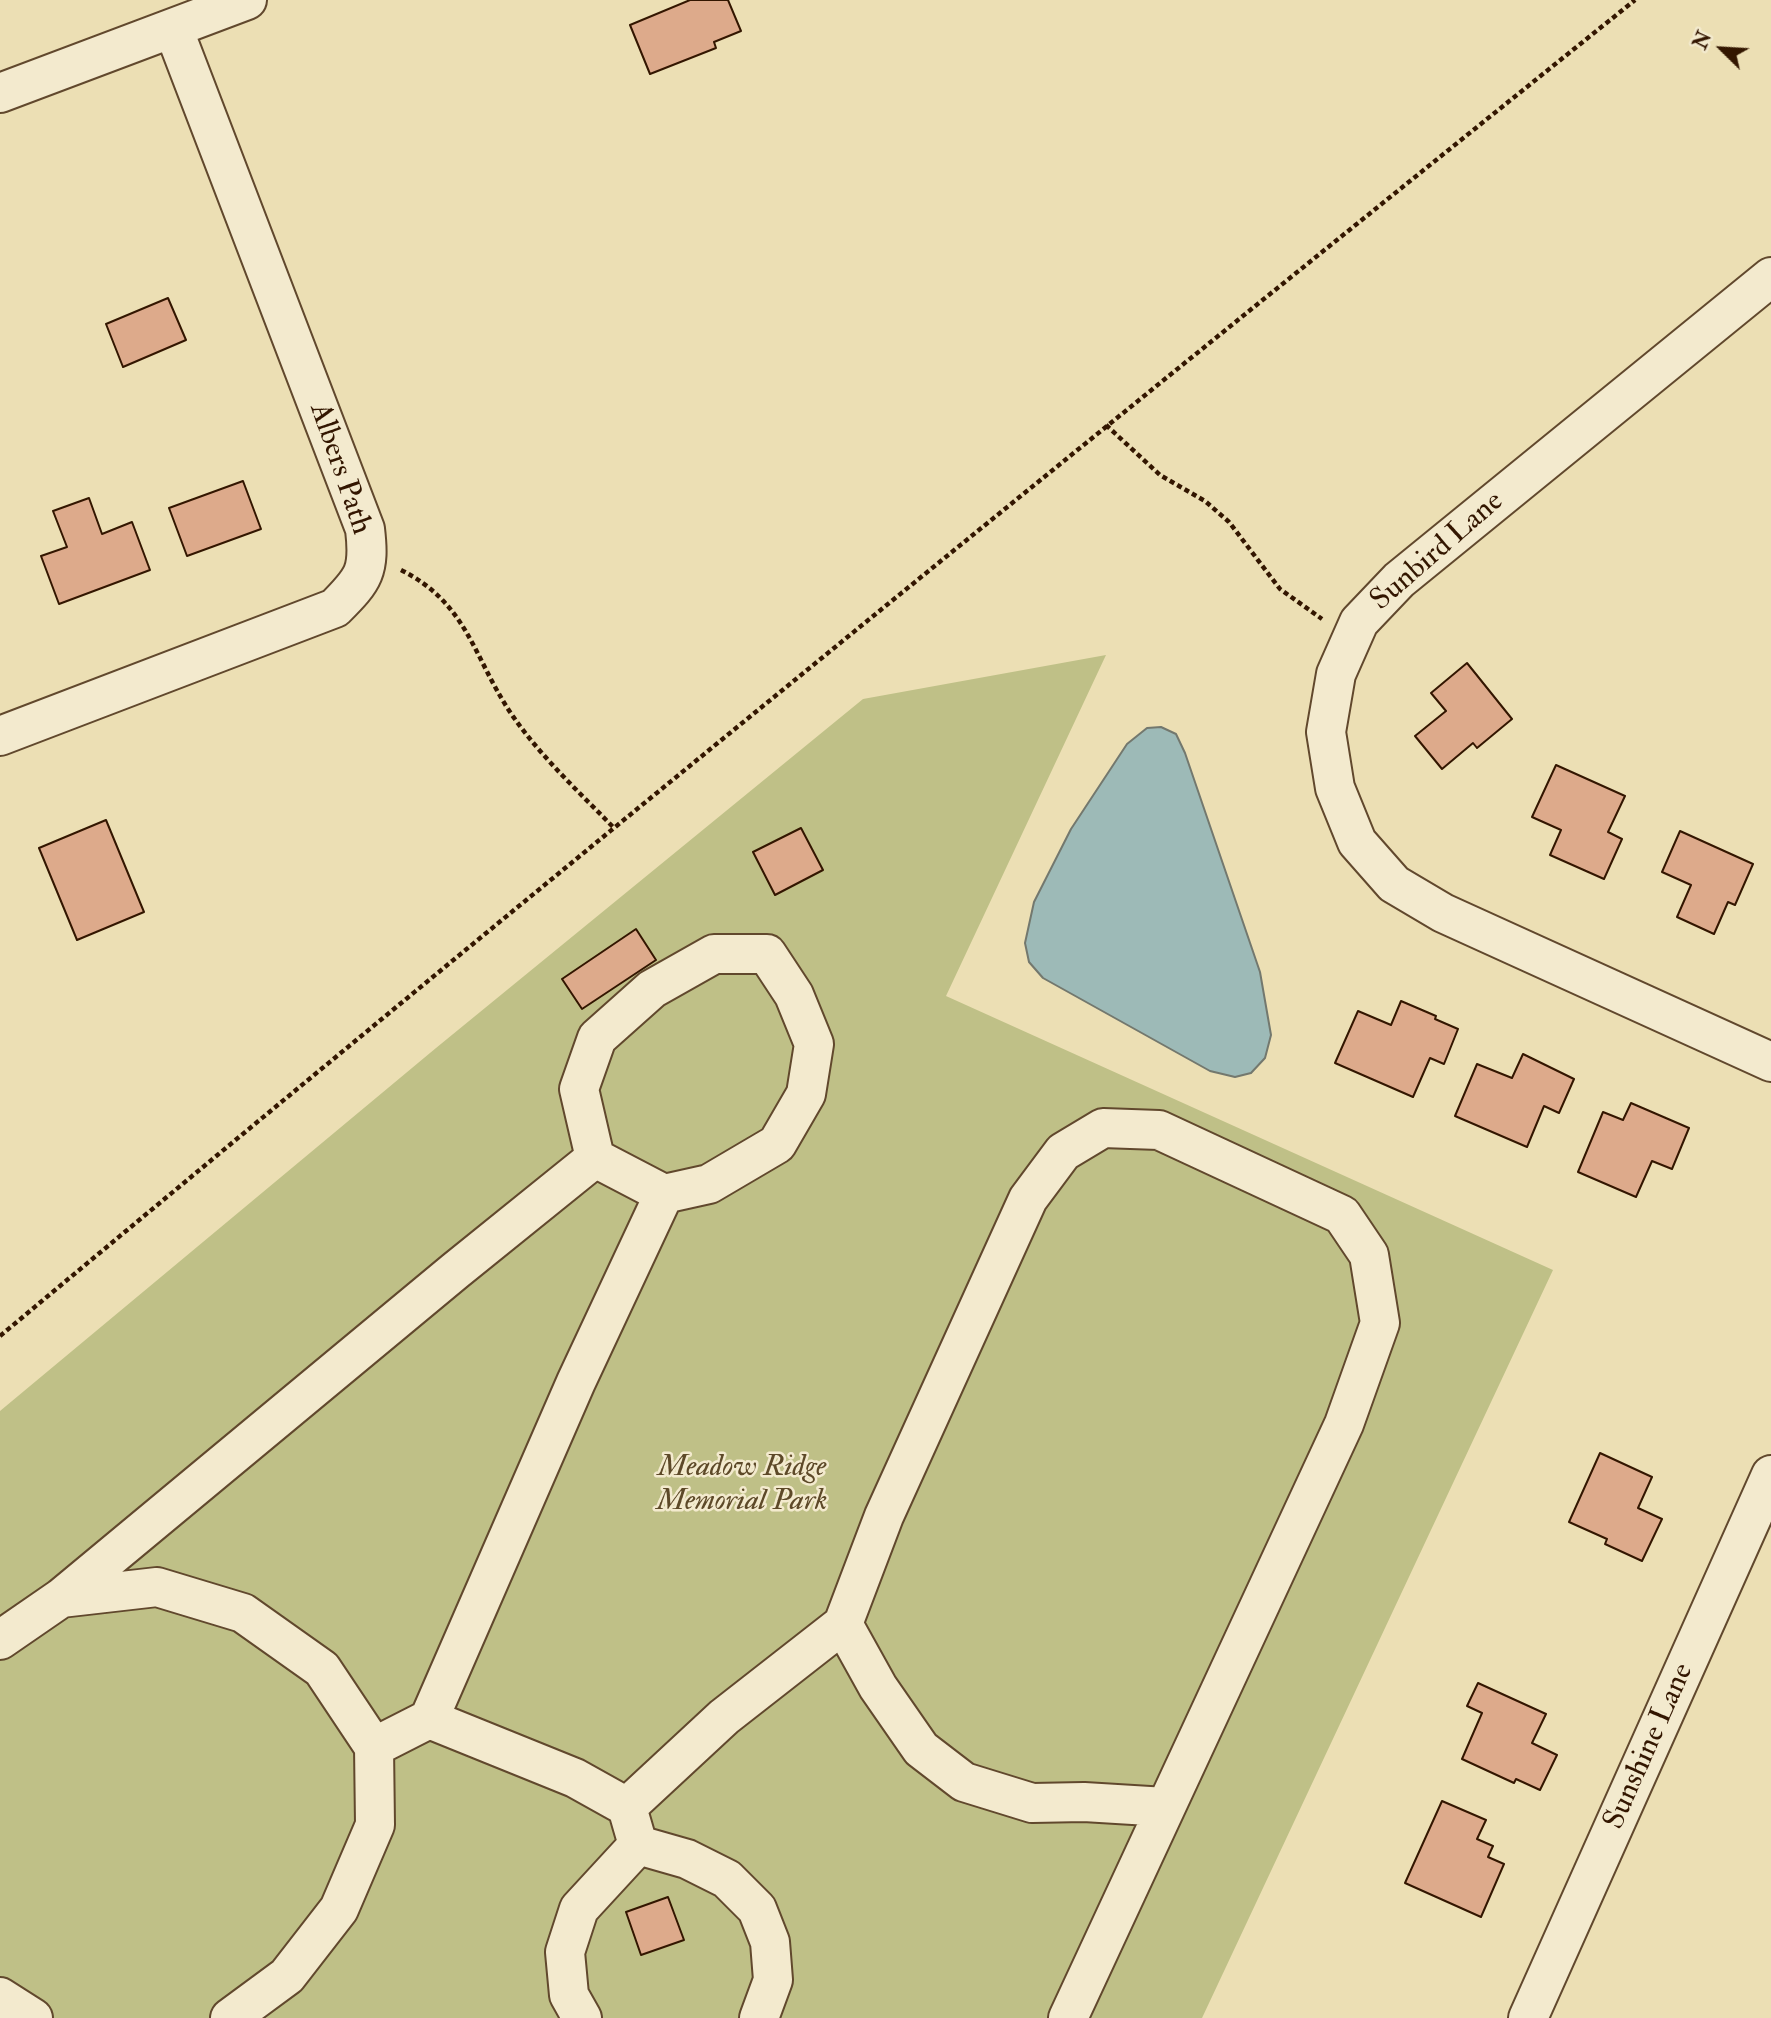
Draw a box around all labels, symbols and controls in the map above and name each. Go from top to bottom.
north arrow [1687,14,1757,84]
text: N [1688,28,1717,53]
street label: Albers Path [300,399,378,539]
street label: Sunbird Lane [1364,485,1512,619]
park label: Meadow Ridge Memorial Park [657,1451,827,1522]
street label: Sunshine Lane [1597,1658,1703,1836]

